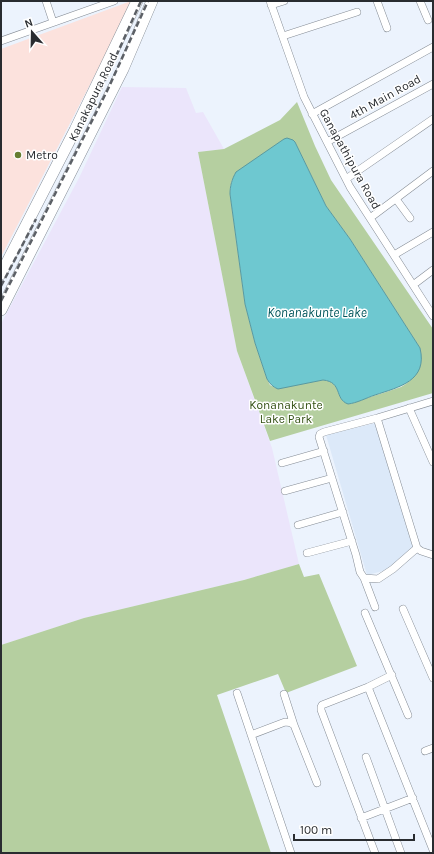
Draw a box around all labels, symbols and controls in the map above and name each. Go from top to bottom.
north arrow [12,12,52,52]
text: N [23,16,35,31]
street label: Kanakapura Road [65,50,121,144]
street label: 4th Main Road [347,72,423,122]
street label: Ganapathipura Road [317,106,383,212]
place label: Metro [26,148,58,162]
marker: Metro [13,150,23,160]
water label: Konanakunte Lake [267,305,367,320]
park label: Konanakunte Lake Park [249,398,323,426]
scale bar [294,816,414,842]
text: 100 m [300,823,332,837]

